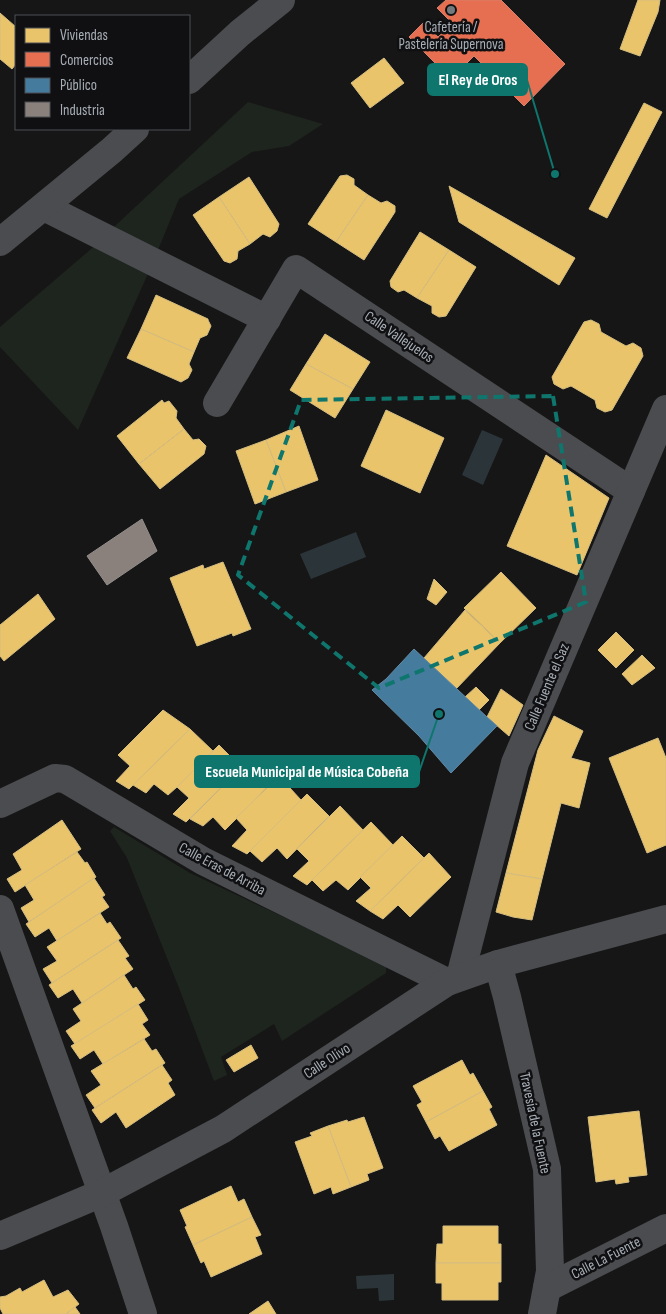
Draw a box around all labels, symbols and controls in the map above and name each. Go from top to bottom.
marker: Cafetería / Pastelería Supernova [445,4,457,16]
legend [15,15,190,130]
place label: Cafetería / Pastelería Supernova [399,18,504,54]
text: Viviendas [60,26,108,45]
text: Comercios [60,51,114,70]
callout: El Rey de Oros [428,64,527,95]
text: El Rey de Oros [439,71,517,90]
text: Público [60,76,97,95]
text: Industria [60,101,105,120]
street label: Calle Vallejuelos [361,307,437,367]
street label: Calle Fuente el Saz [520,640,574,733]
callout: Escuela Municipal de Música Cobeña [195,756,419,787]
text: Escuela Municipal de Música Cobeña [205,763,409,782]
street label: Calle Eras de Arriba [175,838,269,900]
street label: Calle Olivo [300,1039,354,1083]
street label: Travesía de la Fuente [515,1070,555,1176]
street label: Calle La Fuente [568,1232,644,1284]

